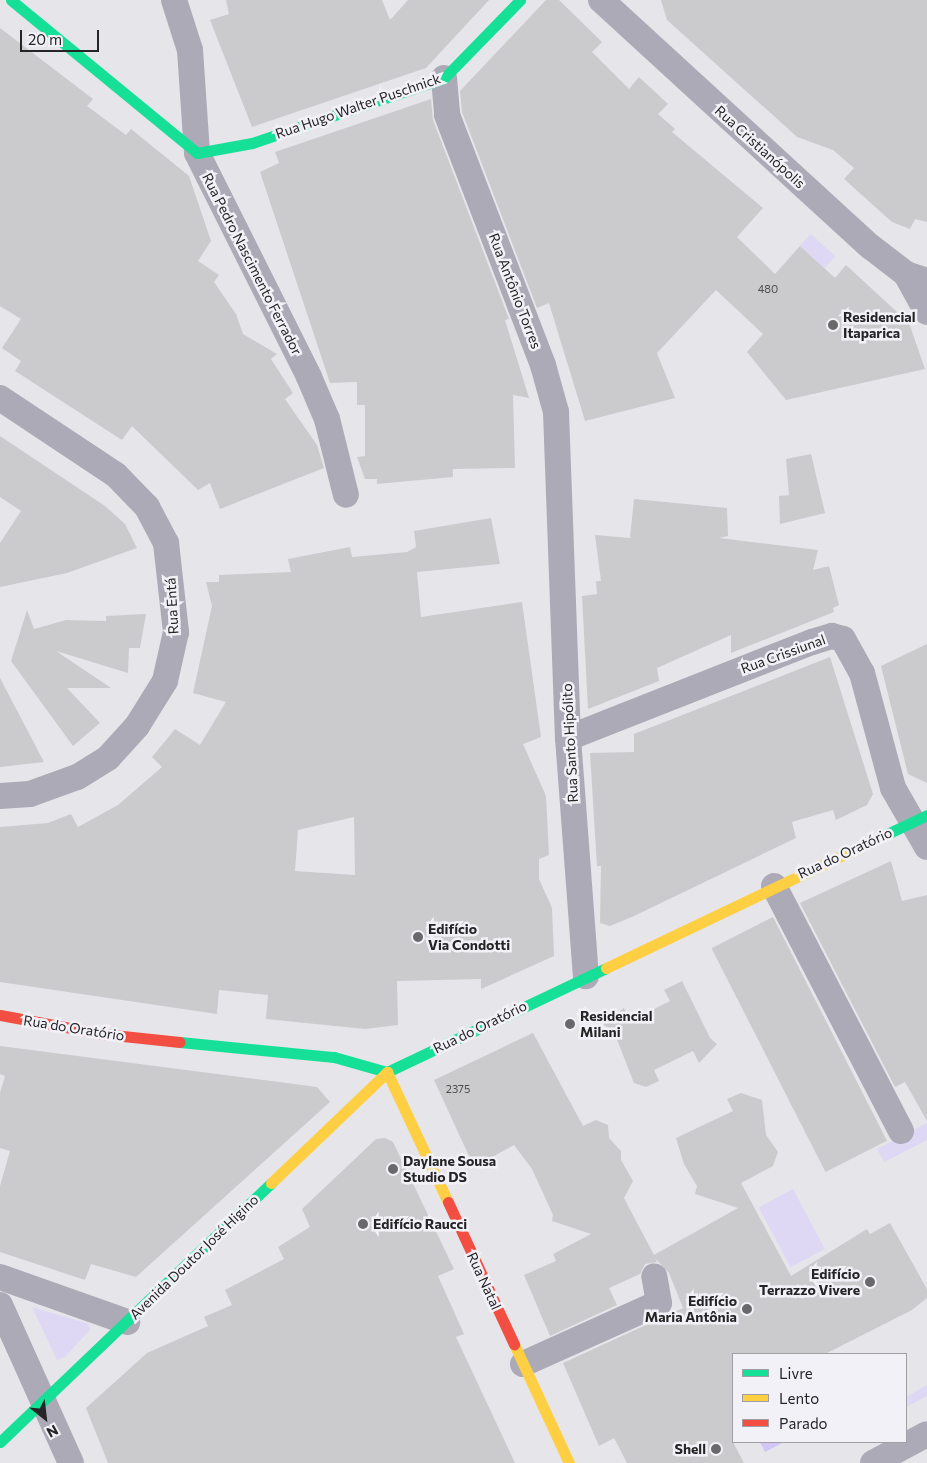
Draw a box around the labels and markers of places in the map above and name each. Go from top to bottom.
place label: Residencial Itaparica [843,309,916,342]
marker: Residencial Itaparica [827,319,839,331]
place label: Edifício Via Condotti [428,921,510,954]
marker: Edifício Via Condotti [412,931,424,943]
place label: Residencial Milani [580,1008,653,1040]
marker: Residencial Milani [564,1018,576,1030]
place label: Daylane Sousa Studio DS [403,1153,496,1186]
marker: Daylane Sousa Studio DS [387,1163,399,1175]
place label: Edifício Raucci [373,1216,467,1232]
marker: Edifício Raucci [357,1218,369,1230]
place label: Edifício Terrazzo Vivere [759,1266,860,1298]
marker: Edifício Terrazzo Vivere [864,1276,876,1288]
place label: Edifício Maria Antônia [645,1293,737,1325]
marker: Edifício Maria Antônia [741,1303,753,1315]
place label: Shell [674,1441,706,1457]
marker: Shell [710,1443,722,1455]

